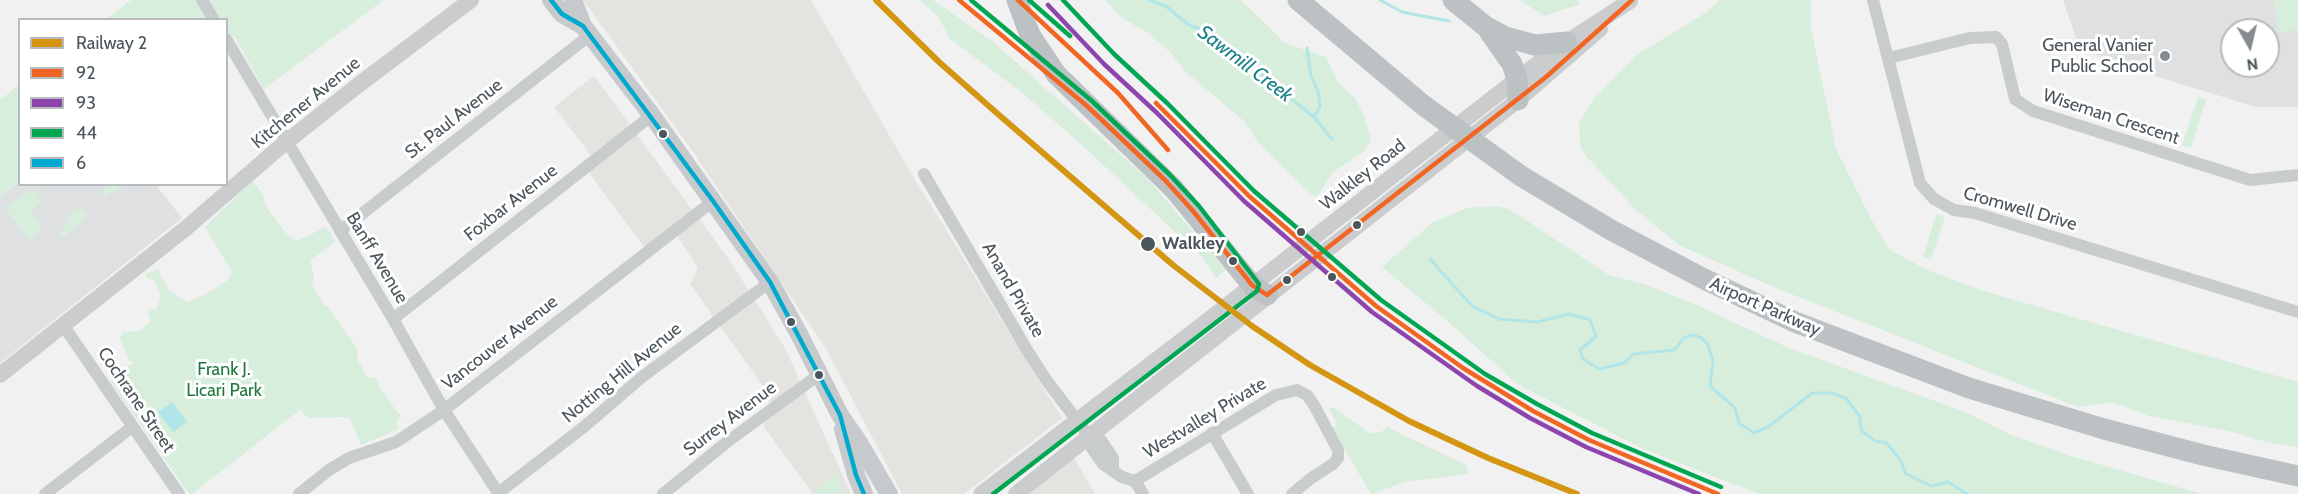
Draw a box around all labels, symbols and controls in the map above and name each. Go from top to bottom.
legend [18,18,228,186]
north arrow [2220,18,2280,78]
water label: Sawmill Creek [1193,21,1297,107]
text: Railway 2 [76,32,147,54]
place label: General Vanier Public School [2042,35,2153,78]
marker: General Vanier Public School [2158,49,2172,63]
street label: Kitchener Avenue [247,53,365,153]
text: N [2245,54,2259,75]
text: 92 [76,62,96,84]
street label: St. Paul Avenue [401,74,507,164]
street label: Wiseman Crescent [2040,85,2182,149]
text: 93 [76,92,96,114]
text: 44 [76,122,97,144]
unlabelled marker [657,128,669,140]
street label: Walkley Road [1316,135,1410,215]
text: 6 [76,152,86,174]
street label: Foxbar Avenue [460,160,562,246]
street label: Cromwell Drive [1961,182,2079,236]
street label: Banff Avenue [341,209,413,307]
unlabelled marker [1351,219,1363,231]
unlabelled marker [1295,226,1307,238]
place label: Walkley [1162,233,1225,255]
marker: Walkley [1139,235,1157,253]
street label: Anand Private [977,239,1049,341]
unlabelled marker [1227,255,1239,267]
unlabelled marker [1326,271,1338,283]
street label: Airport Parkway [1706,273,1824,341]
unlabelled marker [1281,274,1293,286]
street label: Vancouver Avenue [438,291,562,395]
unlabelled marker [785,316,797,328]
street label: Notting Hill Avenue [558,318,686,428]
street label: Cochrane Street [93,343,179,457]
park label: Frank J. Licari Park [186,359,262,401]
unlabelled marker [813,369,825,381]
street label: Westvalley Private [1140,373,1270,463]
street label: Surrey Avenue [679,377,781,461]

